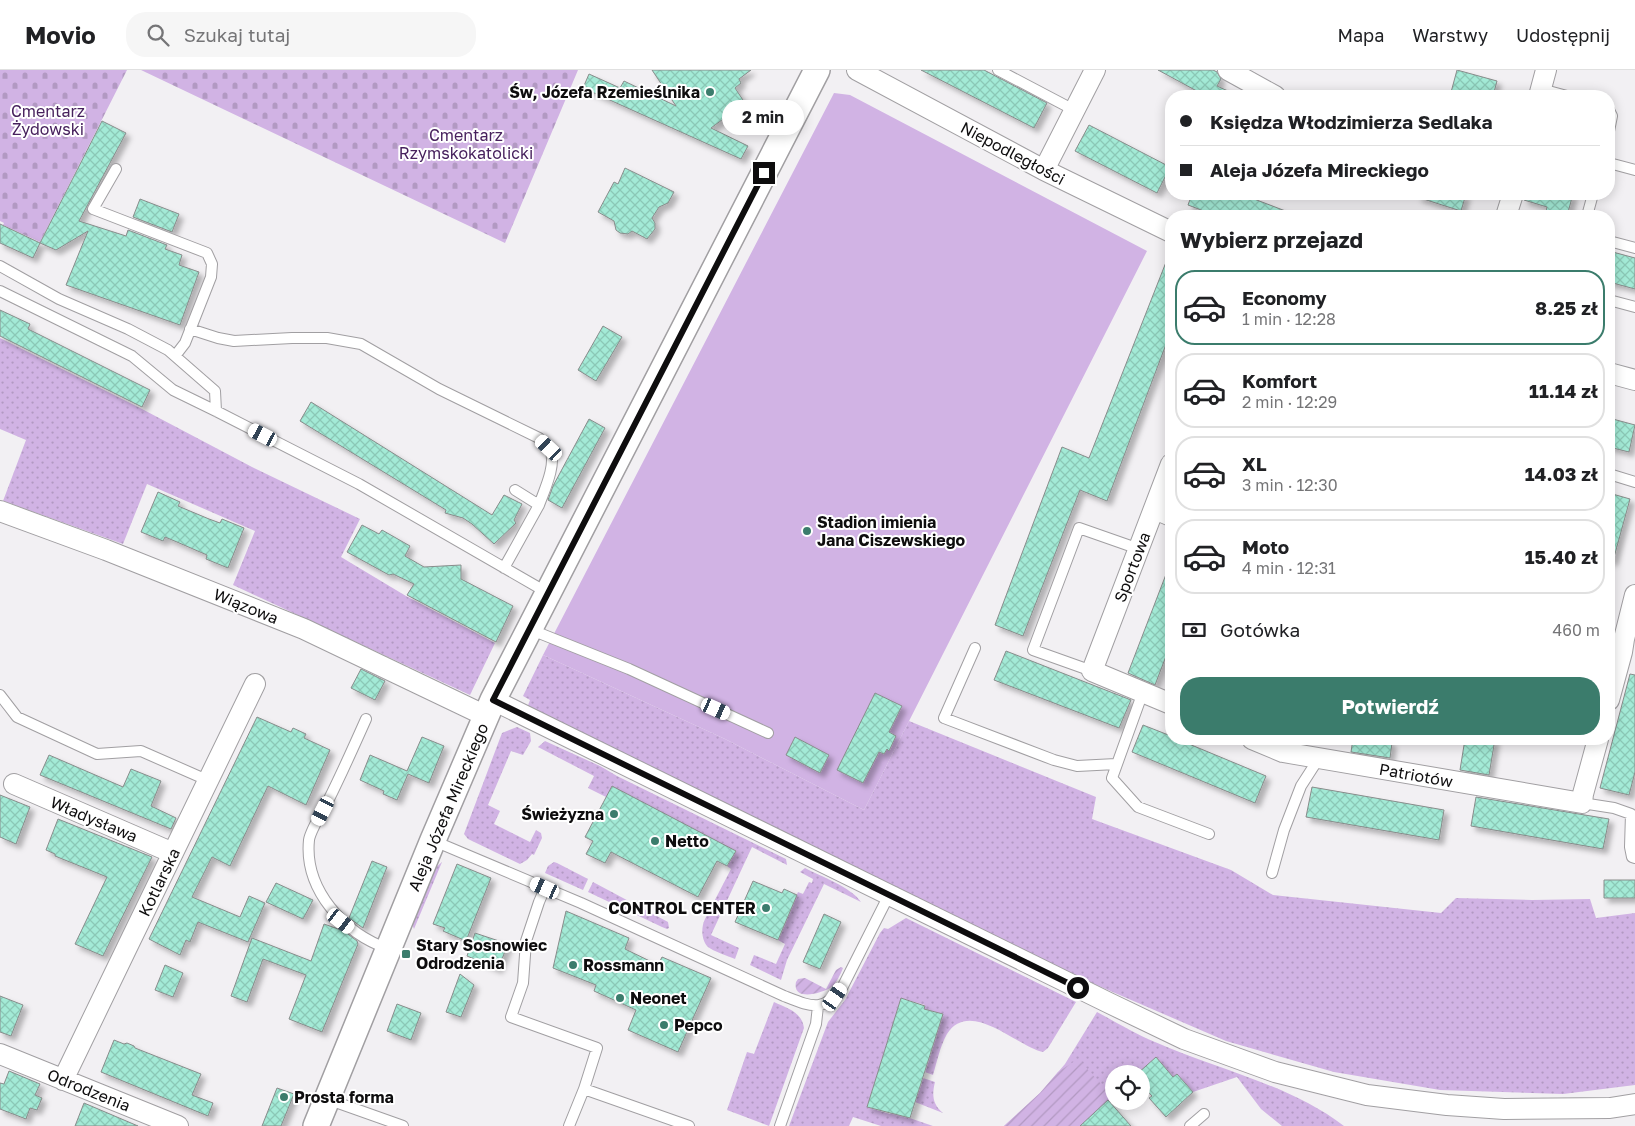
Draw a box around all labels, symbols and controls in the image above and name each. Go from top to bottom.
search box [126,12,476,57]
text: Movio [25,20,96,49]
icon: search [144,21,172,49]
text: Szukaj tutaj [184,23,290,46]
text: Mapa [1337,24,1384,46]
text: Warstwy [1412,24,1488,46]
text: Udostępnij [1516,24,1610,46]
place label: Św, Józefa Rzemieślnika [509,82,700,102]
marker: Św, Józefa Rzemieślnika [704,86,716,98]
park label: Cmentarz Żydowski [11,101,85,139]
callout: 2 min [723,101,805,136]
text: 2 min [742,107,784,127]
text: Księdza Włodzimierza Sedlaka [1210,110,1493,133]
street label: Niepodległości [957,117,1069,189]
park label: Cmentarz Rzymskokatolicki [399,125,533,163]
text: Aleja Józefa Mireckiego [1210,158,1429,181]
route end [753,162,775,184]
text: Wybierz przejazd [1180,226,1363,253]
icon: car [1182,285,1227,330]
text: Economy [1242,286,1327,309]
text: 8.25 zł [1535,296,1598,319]
text: 1 min · 12:28 [1242,309,1336,329]
icon: car [1182,368,1227,413]
text: Komfort [1242,369,1317,392]
text: 11.14 zł [1529,379,1598,402]
text: 2 min · 12:29 [1242,392,1337,412]
car [246,422,279,448]
car [532,432,565,464]
icon: car [1182,451,1227,496]
text: XL [1242,452,1267,475]
text: 14.03 zł [1525,462,1598,485]
text: 3 min · 12:30 [1242,475,1338,495]
place label: Stadion imienia Jana Ciszewskiego [817,512,966,550]
marker: Stadion imienia Jana Ciszewskiego [801,525,813,537]
street label: Sportowa [1109,529,1155,605]
icon: car [1182,534,1227,579]
text: Moto [1242,535,1289,558]
text: 15.40 zł [1525,545,1598,568]
text: 4 min · 12:31 [1242,558,1336,578]
street label: Wiązowa [211,584,281,628]
icon: cash [1180,616,1208,644]
text: Gotówka [1220,618,1300,641]
text: 460 m [1552,620,1600,640]
button: Potwierdź [1180,677,1600,735]
car [699,696,732,722]
street label: Aleja Józefa Mireckiego [404,720,492,894]
street label: Patriotów [1378,759,1454,791]
street label: Władysława [47,792,141,846]
car [309,794,336,828]
place label: Świeżyzna [521,804,604,824]
marker: Świeżyzna [608,808,620,820]
place label: Netto [665,831,709,851]
marker: Netto [649,835,661,847]
street label: Kotlarska [134,845,184,919]
car [528,875,561,901]
place label: CONTROL CENTER [608,898,756,918]
marker: CONTROL CENTER [760,902,772,914]
car [324,906,357,936]
place label: Stary Sosnowiec Odrodzenia [416,935,547,973]
marker: Stary Sosnowiec Odrodzenia [400,948,412,960]
place label: Rossmann [583,955,664,975]
marker: Rossmann [567,959,579,971]
route start [1067,977,1089,999]
car [820,980,849,1014]
place label: Neonet [630,988,687,1008]
marker: Neonet [614,992,626,1004]
place label: Pepco [674,1015,723,1035]
marker: Pepco [658,1019,670,1031]
street label: Odrodzenia [45,1064,133,1116]
map controls [1105,1065,1150,1110]
button: locate [1105,1065,1150,1110]
place label: Prosta forma [294,1087,394,1107]
marker: Prosta forma [278,1091,290,1103]

